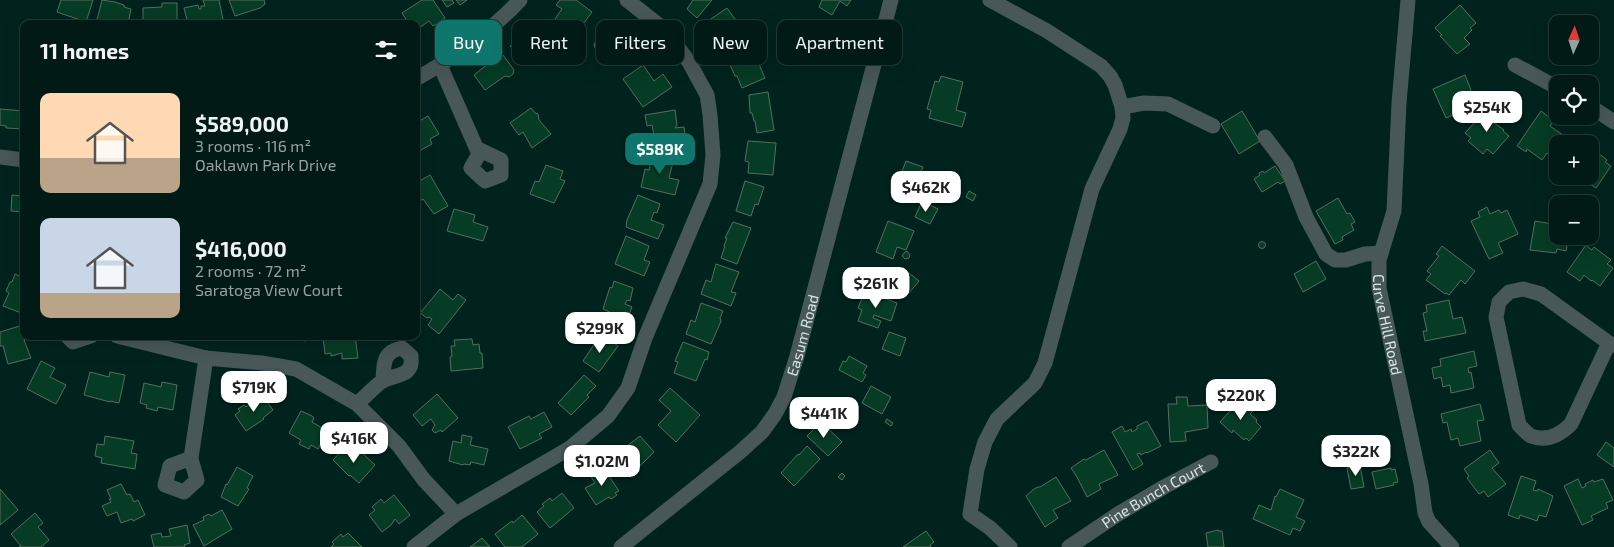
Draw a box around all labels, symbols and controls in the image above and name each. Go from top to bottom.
north arrow [1549,15,1599,65]
map controls [1549,15,1599,245]
chip: Buy [435,20,502,65]
chip: Rent [512,20,586,65]
chip: Filters [596,20,684,65]
chip: New [694,20,767,65]
chip: Apartment [777,20,902,65]
icon: filters [372,36,400,64]
text: 11 homes [40,38,129,63]
button: locate [1549,75,1599,125]
pin: $254K [1452,90,1522,133]
text: $254K [1463,97,1511,116]
text: $589,000 [195,111,289,136]
icon: home [80,113,140,173]
pin: $589K [625,132,695,175]
button: + [1549,135,1599,185]
text: 3 rooms · 116 m² [195,136,311,155]
text: $589K [636,139,684,158]
text: Oaklawn Park Drive [195,155,336,174]
pin: $462K [891,170,961,213]
text: $462K [902,177,950,196]
button: − [1549,195,1599,245]
text: $416,000 [195,236,287,261]
icon: home [80,238,140,298]
text: 2 rooms · 72 m² [195,261,306,280]
pin: $261K [841,266,911,309]
text: $261K [853,273,899,292]
street label: Curve Hill Road [1370,274,1406,377]
text: Saratoga View Court [195,280,343,299]
street label: Easum Road [782,292,822,378]
pin: $299K [565,312,635,354]
text: $299K [576,318,624,337]
pin: $719K [219,370,289,413]
text: $719K [232,377,276,396]
pin: $220K [1206,378,1276,421]
text: $220K [1217,385,1265,404]
pin: $441K [789,396,859,439]
text: $441K [801,403,847,422]
pin: $416K [319,422,389,464]
text: $416K [331,428,377,447]
pin: $322K [1321,434,1391,477]
text: $322K [1332,441,1380,460]
pin: $1.02M [561,444,643,487]
text: $1.02M [575,451,629,470]
street label: Pine Bunch Court [1098,458,1208,532]

